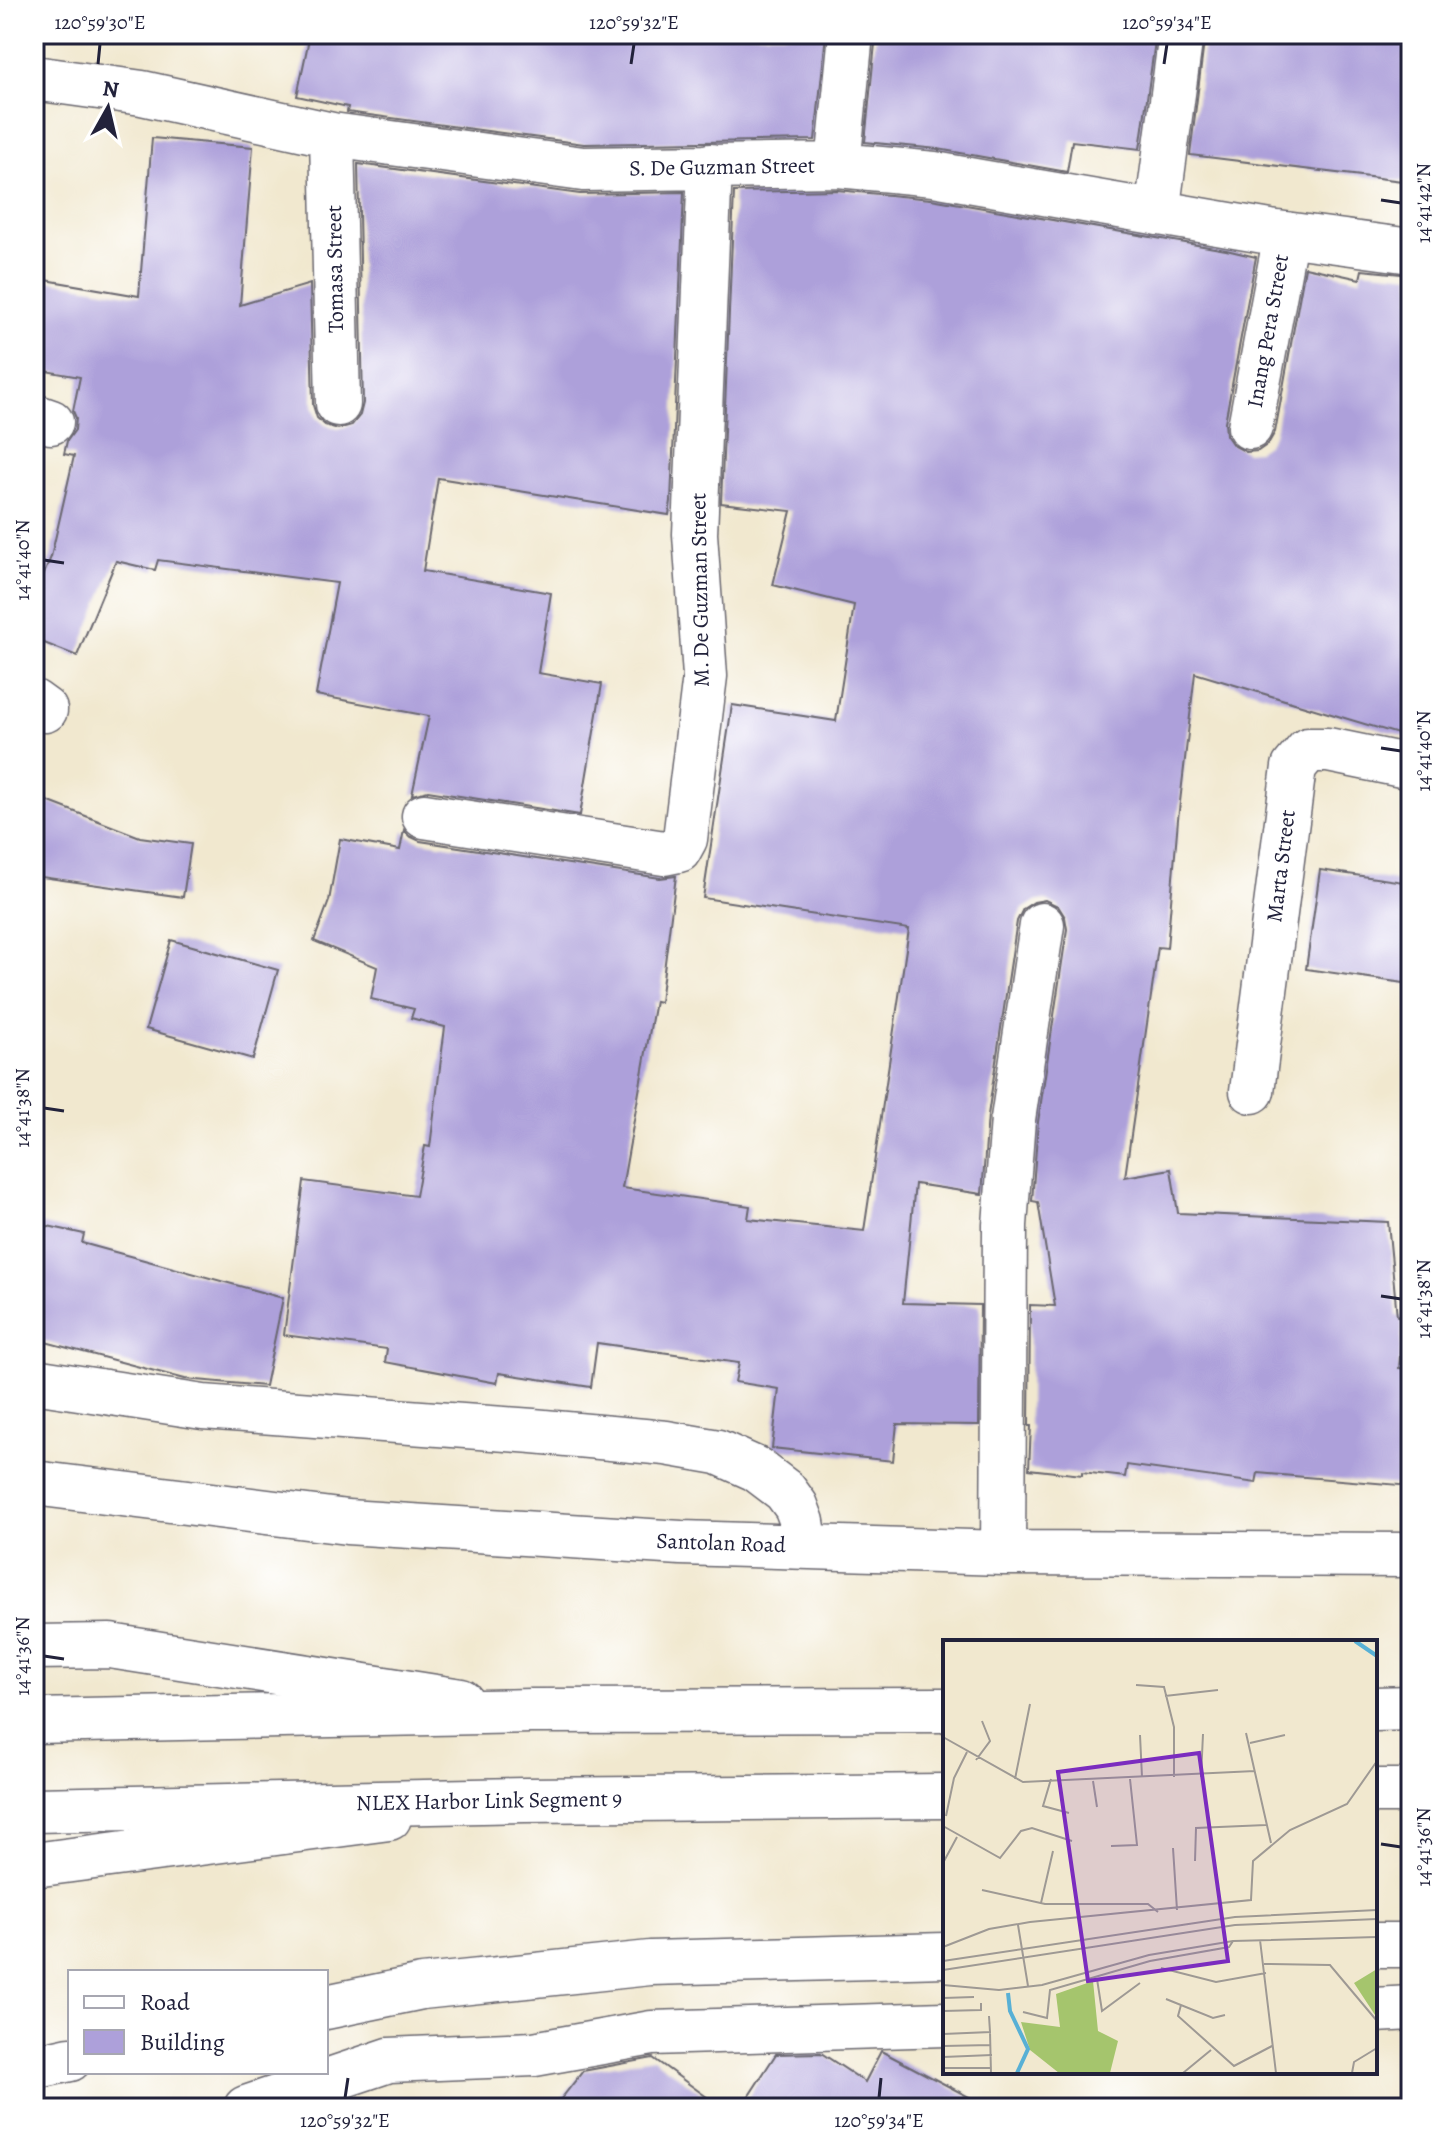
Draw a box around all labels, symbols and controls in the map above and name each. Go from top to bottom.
text: 120°59'30"E [54,9,146,36]
text: 120°59'32"E [589,9,679,36]
text: 120°59'34"E [1122,9,1212,36]
north arrow [68,68,148,148]
text: N [101,73,121,105]
street label: S. De Guzman Street [629,150,815,184]
text: 14°41'42"N [1410,163,1437,243]
street label: Tomasa Street [319,205,351,333]
street label: Inang Pera Street [1240,252,1296,410]
street label: M. De Guzman Street [683,493,717,687]
text: 14°41'40"N [9,519,36,601]
text: 14°41'40"N [1410,710,1437,792]
street label: Marta Street [1259,808,1303,924]
text: 14°41'38"N [9,1068,36,1148]
text: 14°41'38"N [1410,1259,1437,1339]
street label: Santolan Road [656,1526,786,1560]
text: 14°41'36"N [9,1616,36,1696]
inset map [943,1640,1377,2074]
street label: NLEX Harbor Link Segment 9 [356,1784,622,1818]
text: 14°41'36"N [1410,1807,1437,1887]
legend [68,1970,328,2074]
text: Road [140,1986,190,2018]
text: Building [140,2026,225,2058]
text: 120°59'32"E [300,2107,390,2134]
text: 120°59'34"E [834,2107,924,2134]

